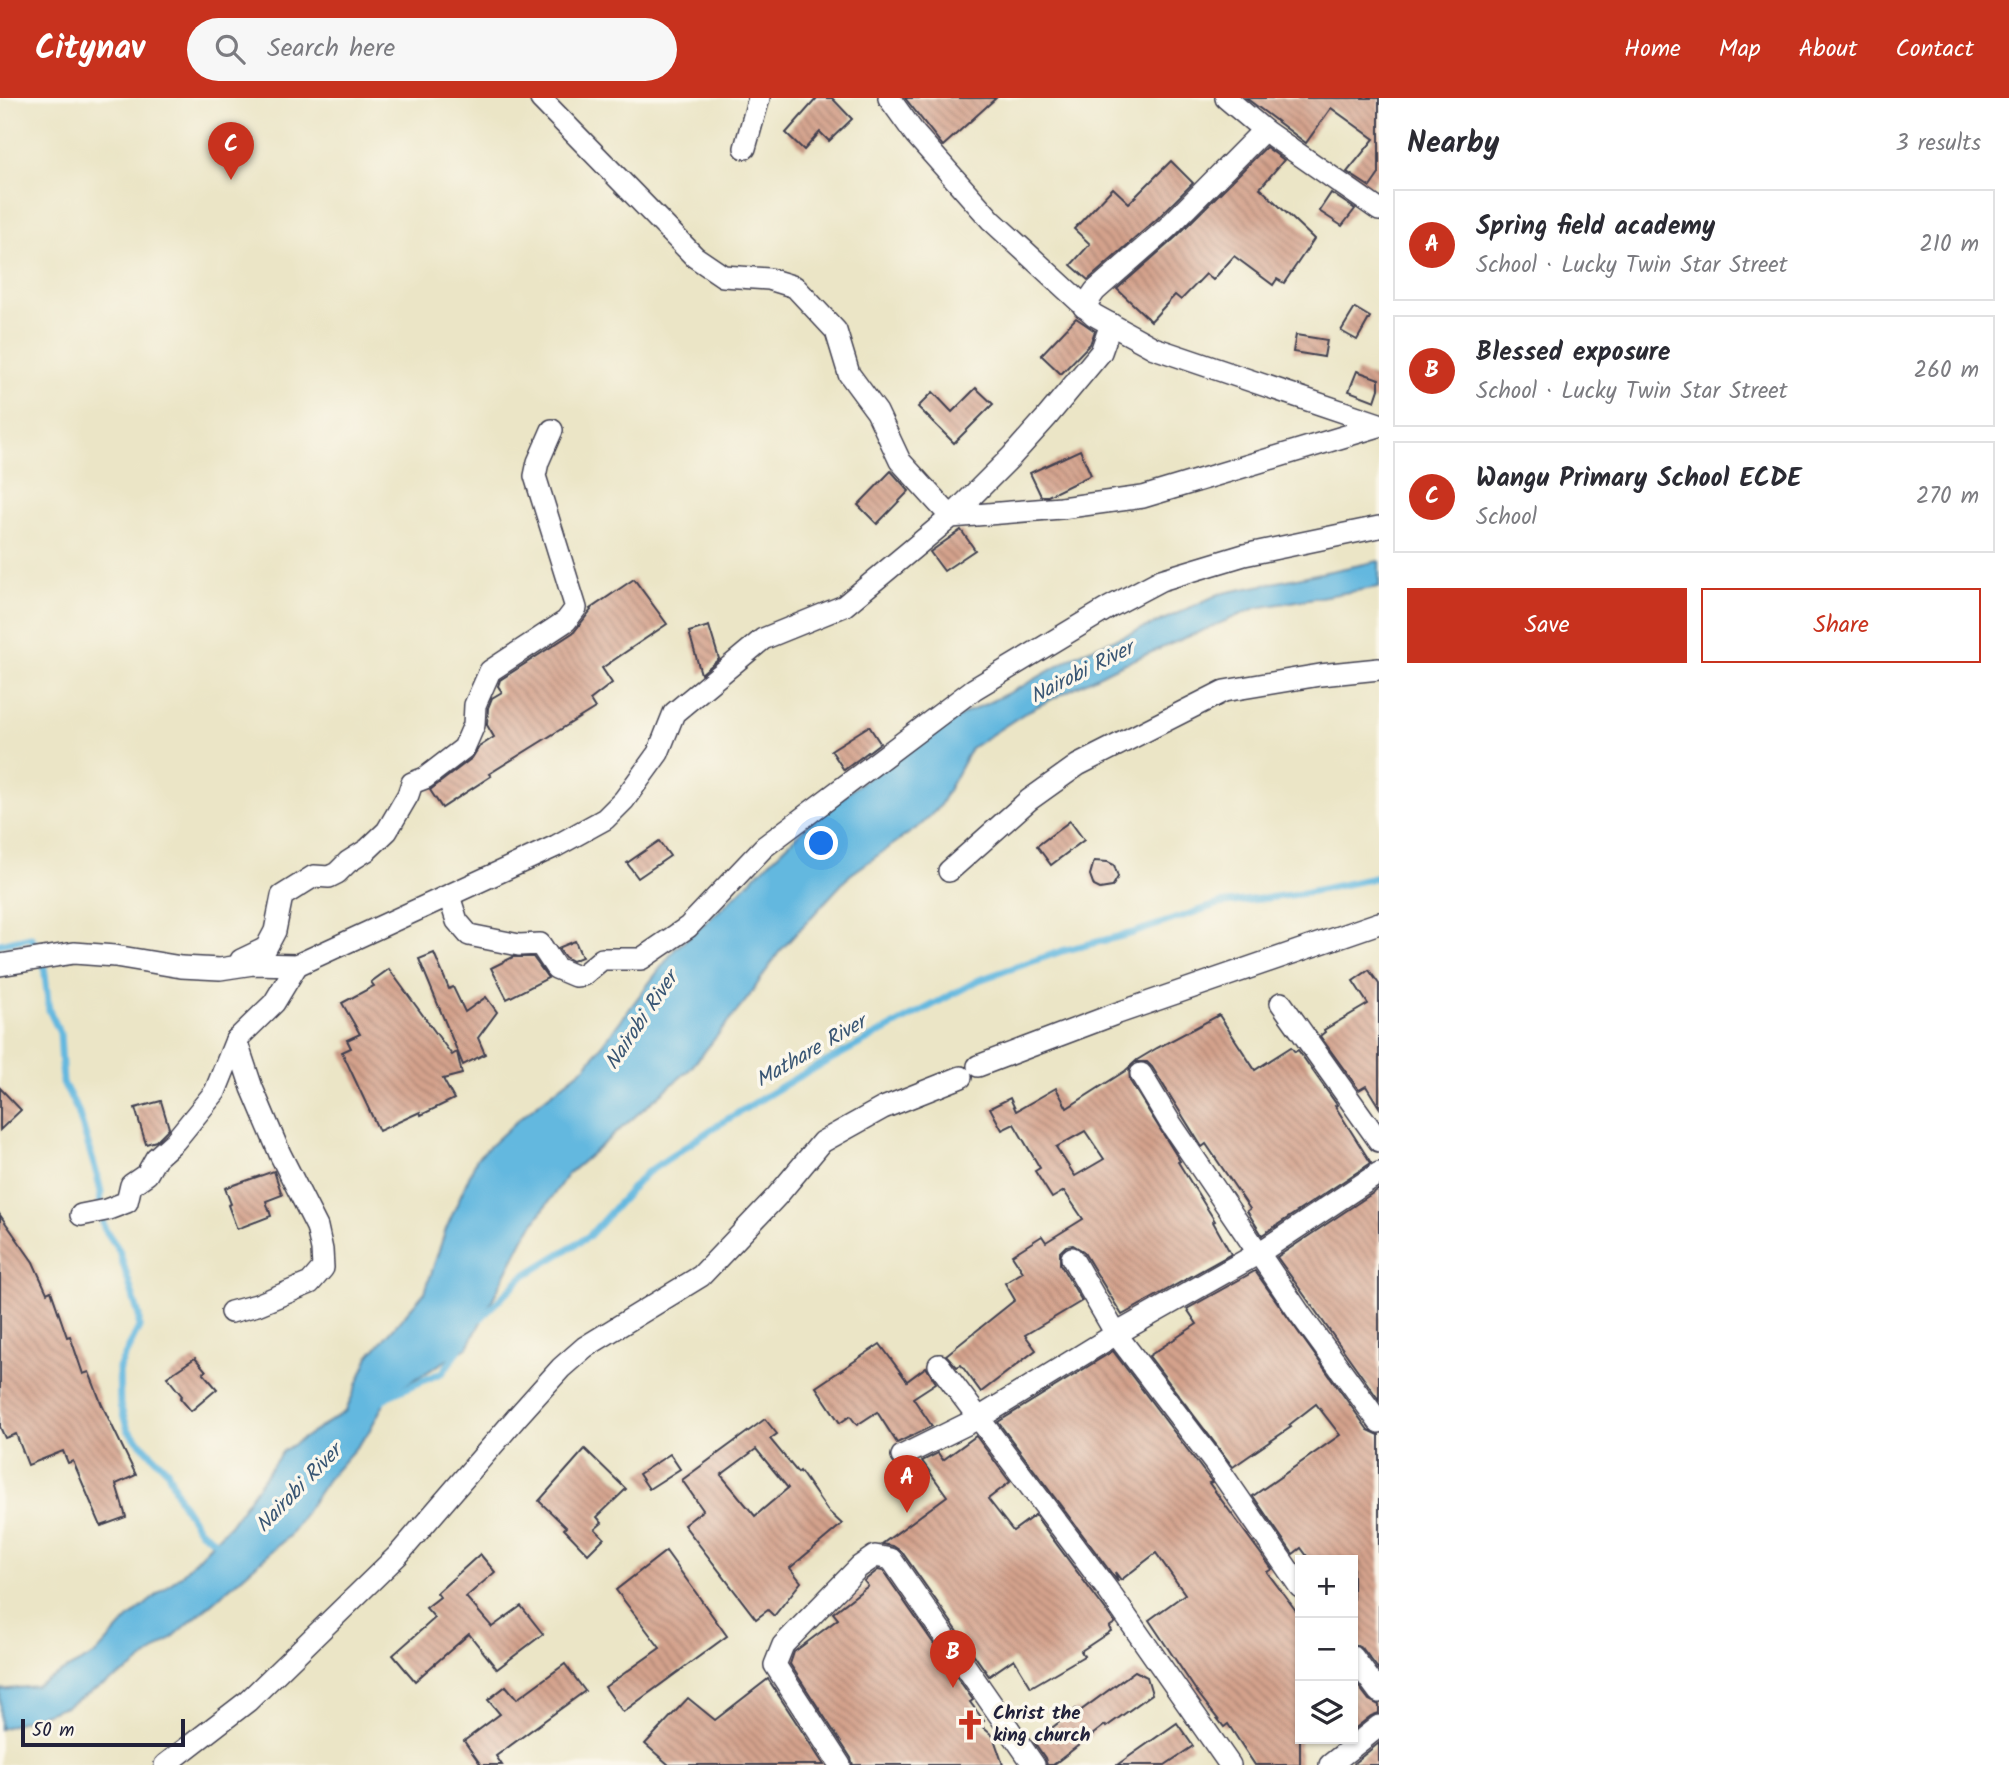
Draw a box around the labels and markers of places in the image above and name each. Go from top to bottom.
pin: C [208,122,254,180]
pin: A [884,1455,930,1513]
pin: B [930,1630,976,1688]
place label: Christ the king church [993,1699,1091,1751]
church icon: Christ the king church [953,1708,987,1742]

